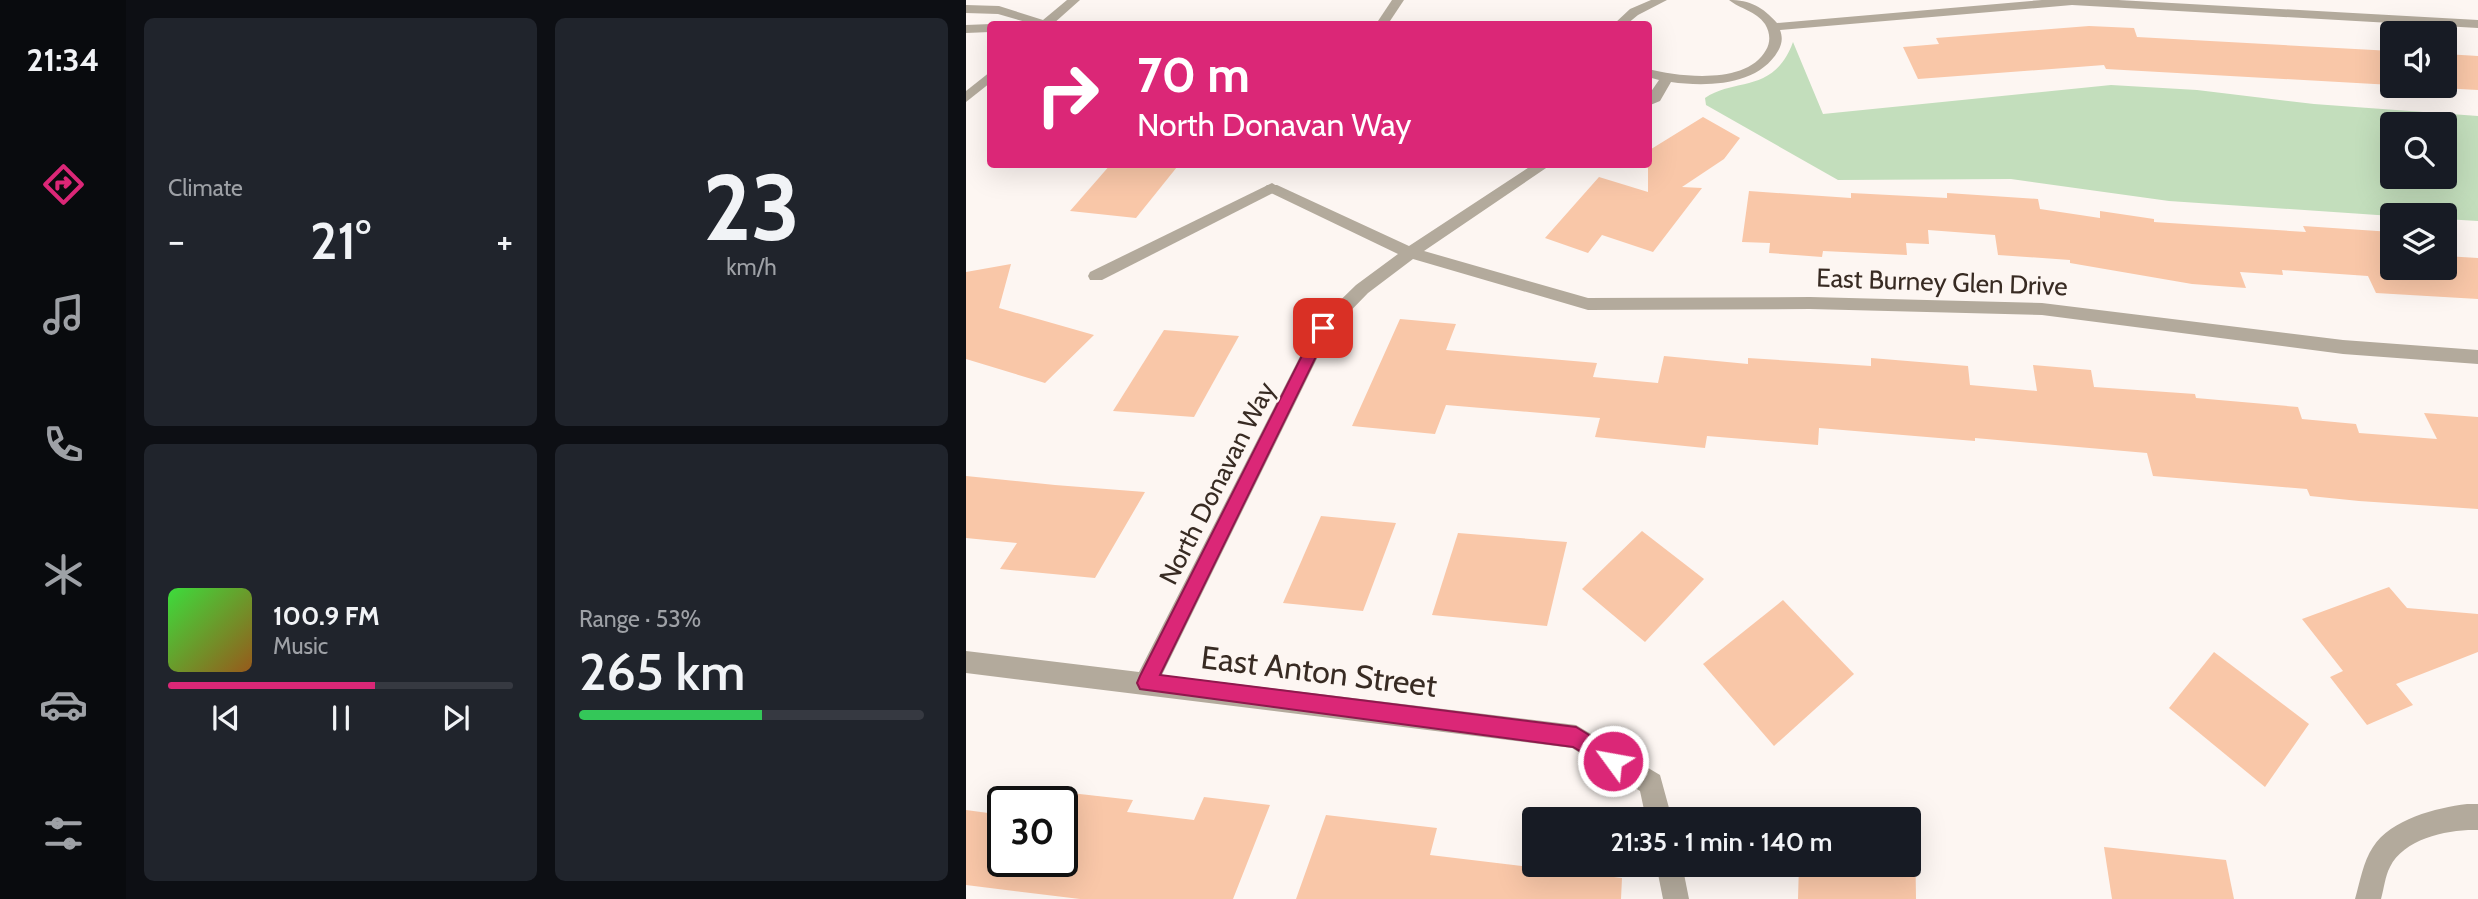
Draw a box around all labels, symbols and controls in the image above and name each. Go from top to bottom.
map controls [2380,21,2457,280]
button: sound [2380,21,2457,98]
text: 21:34 [27,40,99,79]
text: 70 m [1137,45,1250,104]
icon: right [1022,49,1113,140]
text: North Donavan Way [1137,105,1411,144]
button: search [2380,112,2457,189]
text: 23 [703,152,800,263]
icon: directions [39,160,88,209]
text: Climate [168,174,243,202]
button: layers [2380,203,2457,280]
text: 21° [310,209,371,272]
text: − [168,217,185,264]
text: + [496,217,513,264]
text: km/h [726,253,777,281]
street label: East Burney Glen Drive [1816,262,2068,302]
icon: music [39,290,88,339]
pin [1293,298,1353,358]
icon: arrive [1304,309,1342,347]
street label: North Donavan Way [1152,376,1282,590]
icon: phone [39,420,88,469]
icon: climate [39,550,88,599]
text: 100.9 FM [273,600,380,632]
text: Range · 53% [579,605,701,633]
text: Music [273,632,328,660]
street label: East Anton Street [1199,637,1439,705]
text: 265 km [579,640,745,703]
icon: car [39,680,88,729]
icon: previous [207,699,245,737]
icon: pause [322,699,360,737]
icon: next [437,699,475,737]
position arrow [1576,724,1650,798]
speed limit sign: 30 [987,786,1078,877]
icon: filters [39,809,88,858]
text: 21:35 · 1 min · 140 m [1611,826,1832,858]

